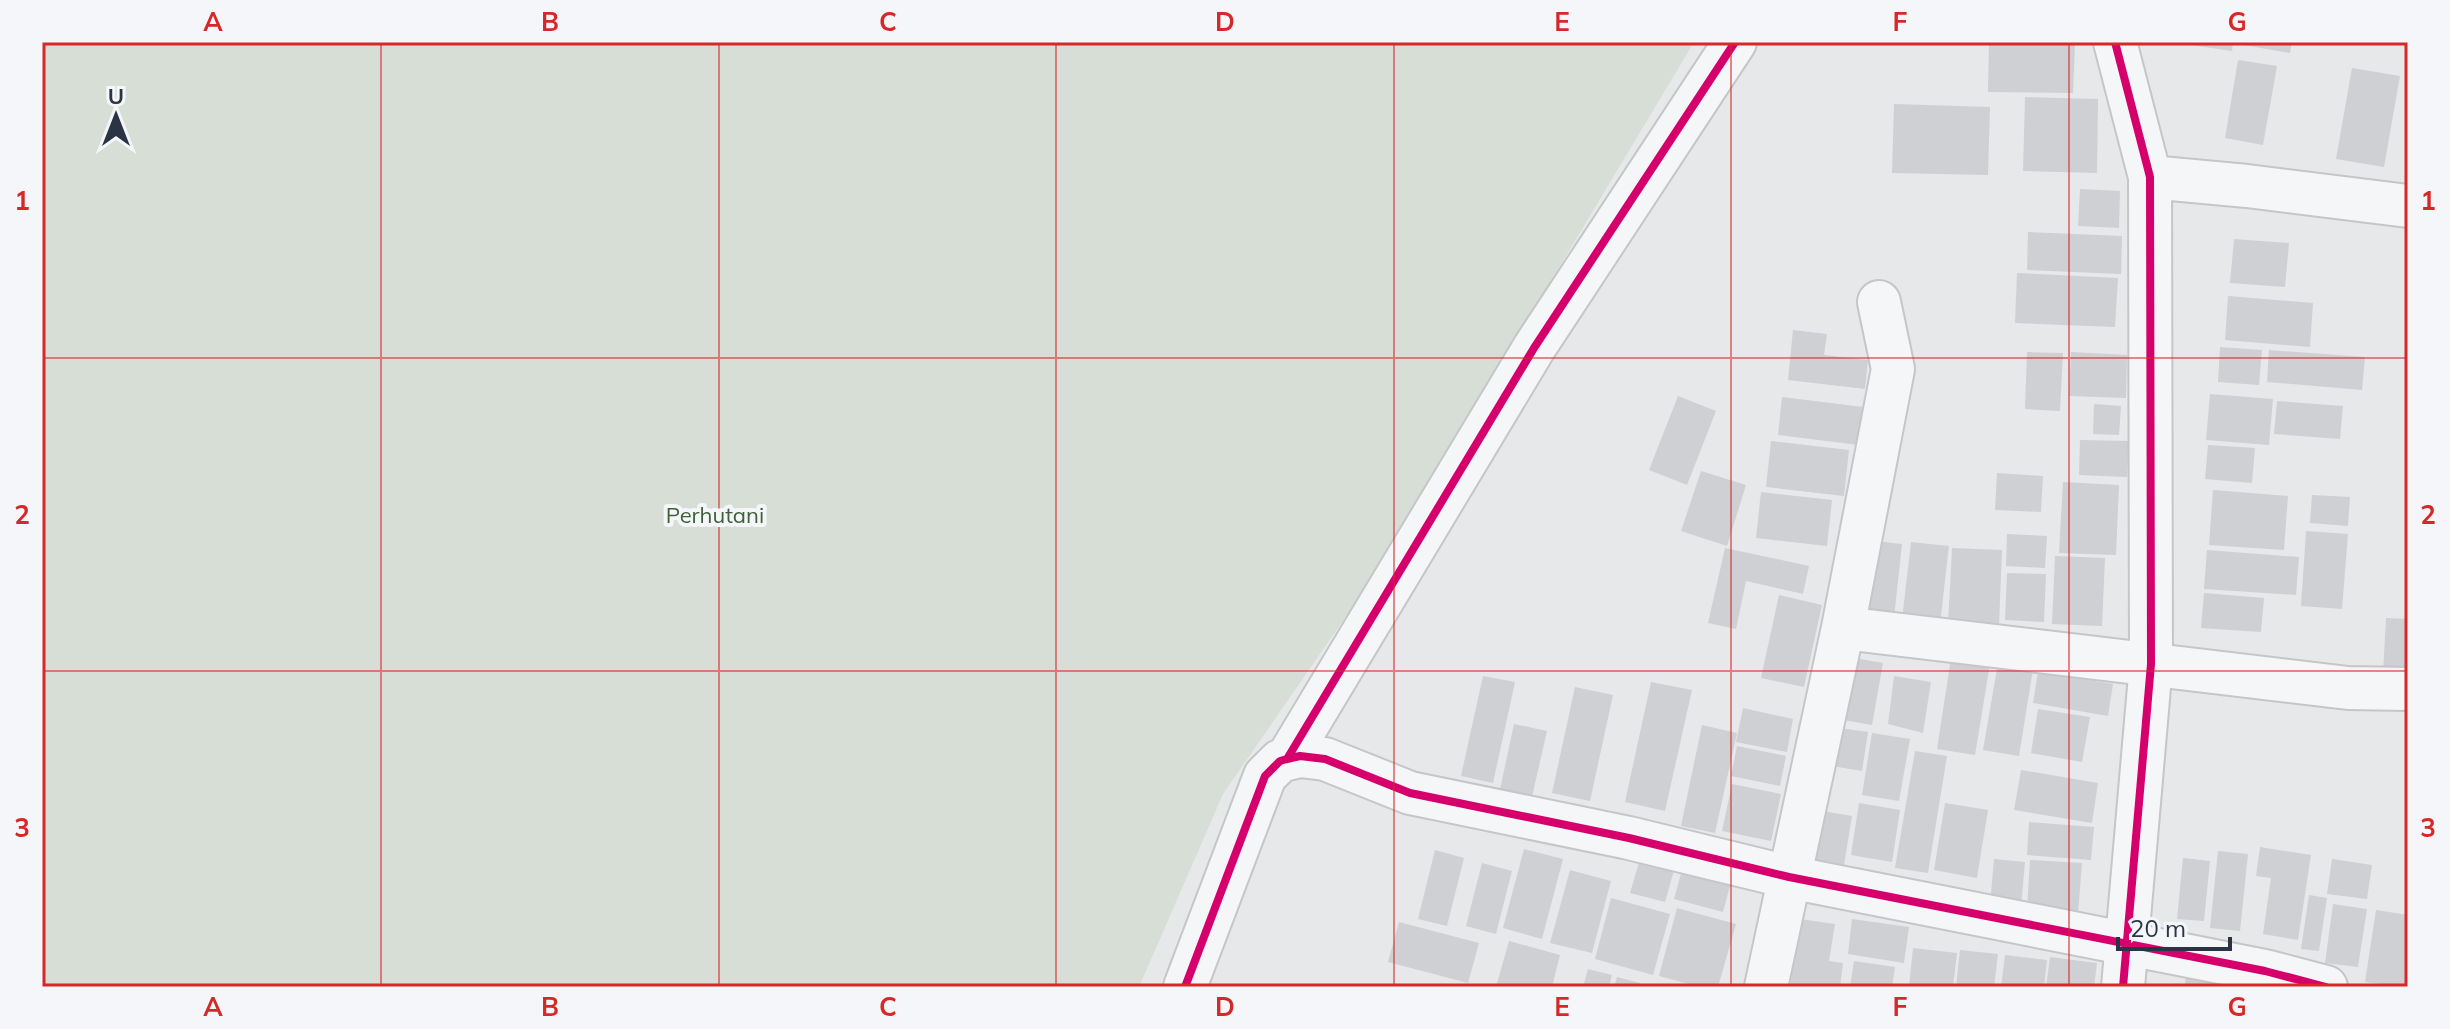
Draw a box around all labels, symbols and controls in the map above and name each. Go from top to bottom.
text: A [203,5,223,38]
text: B [541,5,559,38]
text: C [879,5,897,38]
text: D [1215,5,1235,38]
text: E [1554,5,1570,38]
text: F [1893,5,1908,38]
text: G [2227,5,2247,38]
north arrow [76,76,156,156]
text: U [108,82,124,110]
text: 1 [14,184,30,217]
text: 1 [2420,184,2436,217]
text: 2 [14,498,30,531]
text: 2 [2420,498,2436,531]
park label: Perhutani [666,501,764,529]
text: 3 [14,811,30,844]
text: 3 [2420,811,2436,844]
scale bar [2118,901,2230,951]
text: 20 m [2130,913,2186,943]
text: A [203,990,223,1023]
text: B [541,990,559,1023]
text: C [879,990,897,1023]
text: D [1215,990,1235,1023]
text: E [1554,990,1570,1023]
text: F [1893,990,1908,1023]
text: G [2227,990,2247,1023]

